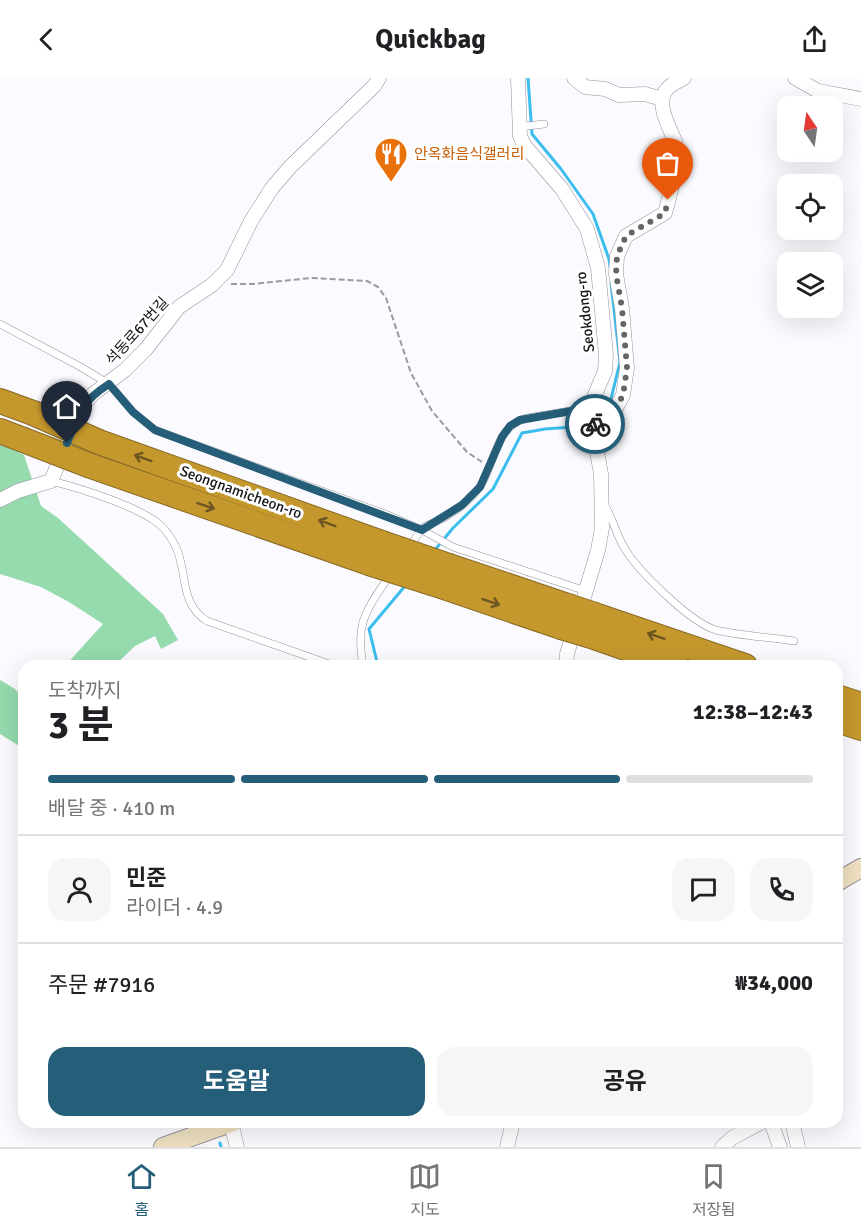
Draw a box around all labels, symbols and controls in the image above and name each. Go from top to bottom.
icon: back [30,23,63,56]
text: Quickbag [375,23,486,56]
icon: share [798,23,831,56]
north arrow [777,96,843,162]
map controls [777,96,843,318]
restaurant icon: 안옥화음식갤러리 [373,136,409,183]
pin [642,138,693,200]
place label: 안옥화음식갤러리 [414,145,524,163]
icon: bag [651,147,684,180]
button: locate [777,174,843,240]
button: layers [777,252,843,318]
street label: Seokdong-ro [572,271,598,353]
street label: 석동로67번길 [102,293,172,369]
pin [41,381,92,443]
icon: home [50,390,83,423]
courier [565,394,625,454]
icon: bike [579,408,612,441]
one-way arrow [134,451,153,462]
street label: Seongnamicheon-ro [178,462,305,523]
one-way arrow [196,501,215,512]
one-way arrow [318,517,337,528]
one-way arrow [481,598,500,609]
one-way arrow [647,630,666,641]
text: 도착까지 [48,678,122,703]
text: 12:38–12:43 [693,698,813,725]
text: 3 분 [48,701,114,749]
text: 배달 중 · 410 m [48,796,175,821]
button: person [48,858,111,921]
button: chat [672,858,735,921]
button: phone [750,858,813,921]
text: 민준 [126,864,166,891]
text: 라이더 · 4.9 [126,895,223,920]
text: ₩34,000 [735,969,813,996]
text: 주문 #7916 [48,971,155,998]
button: 도움말 [48,1047,425,1116]
button: 공유 [437,1047,813,1116]
tab: 홈 [125,1160,158,1220]
tab: 지도 [408,1160,441,1220]
tab: 저장됨 [692,1160,736,1220]

